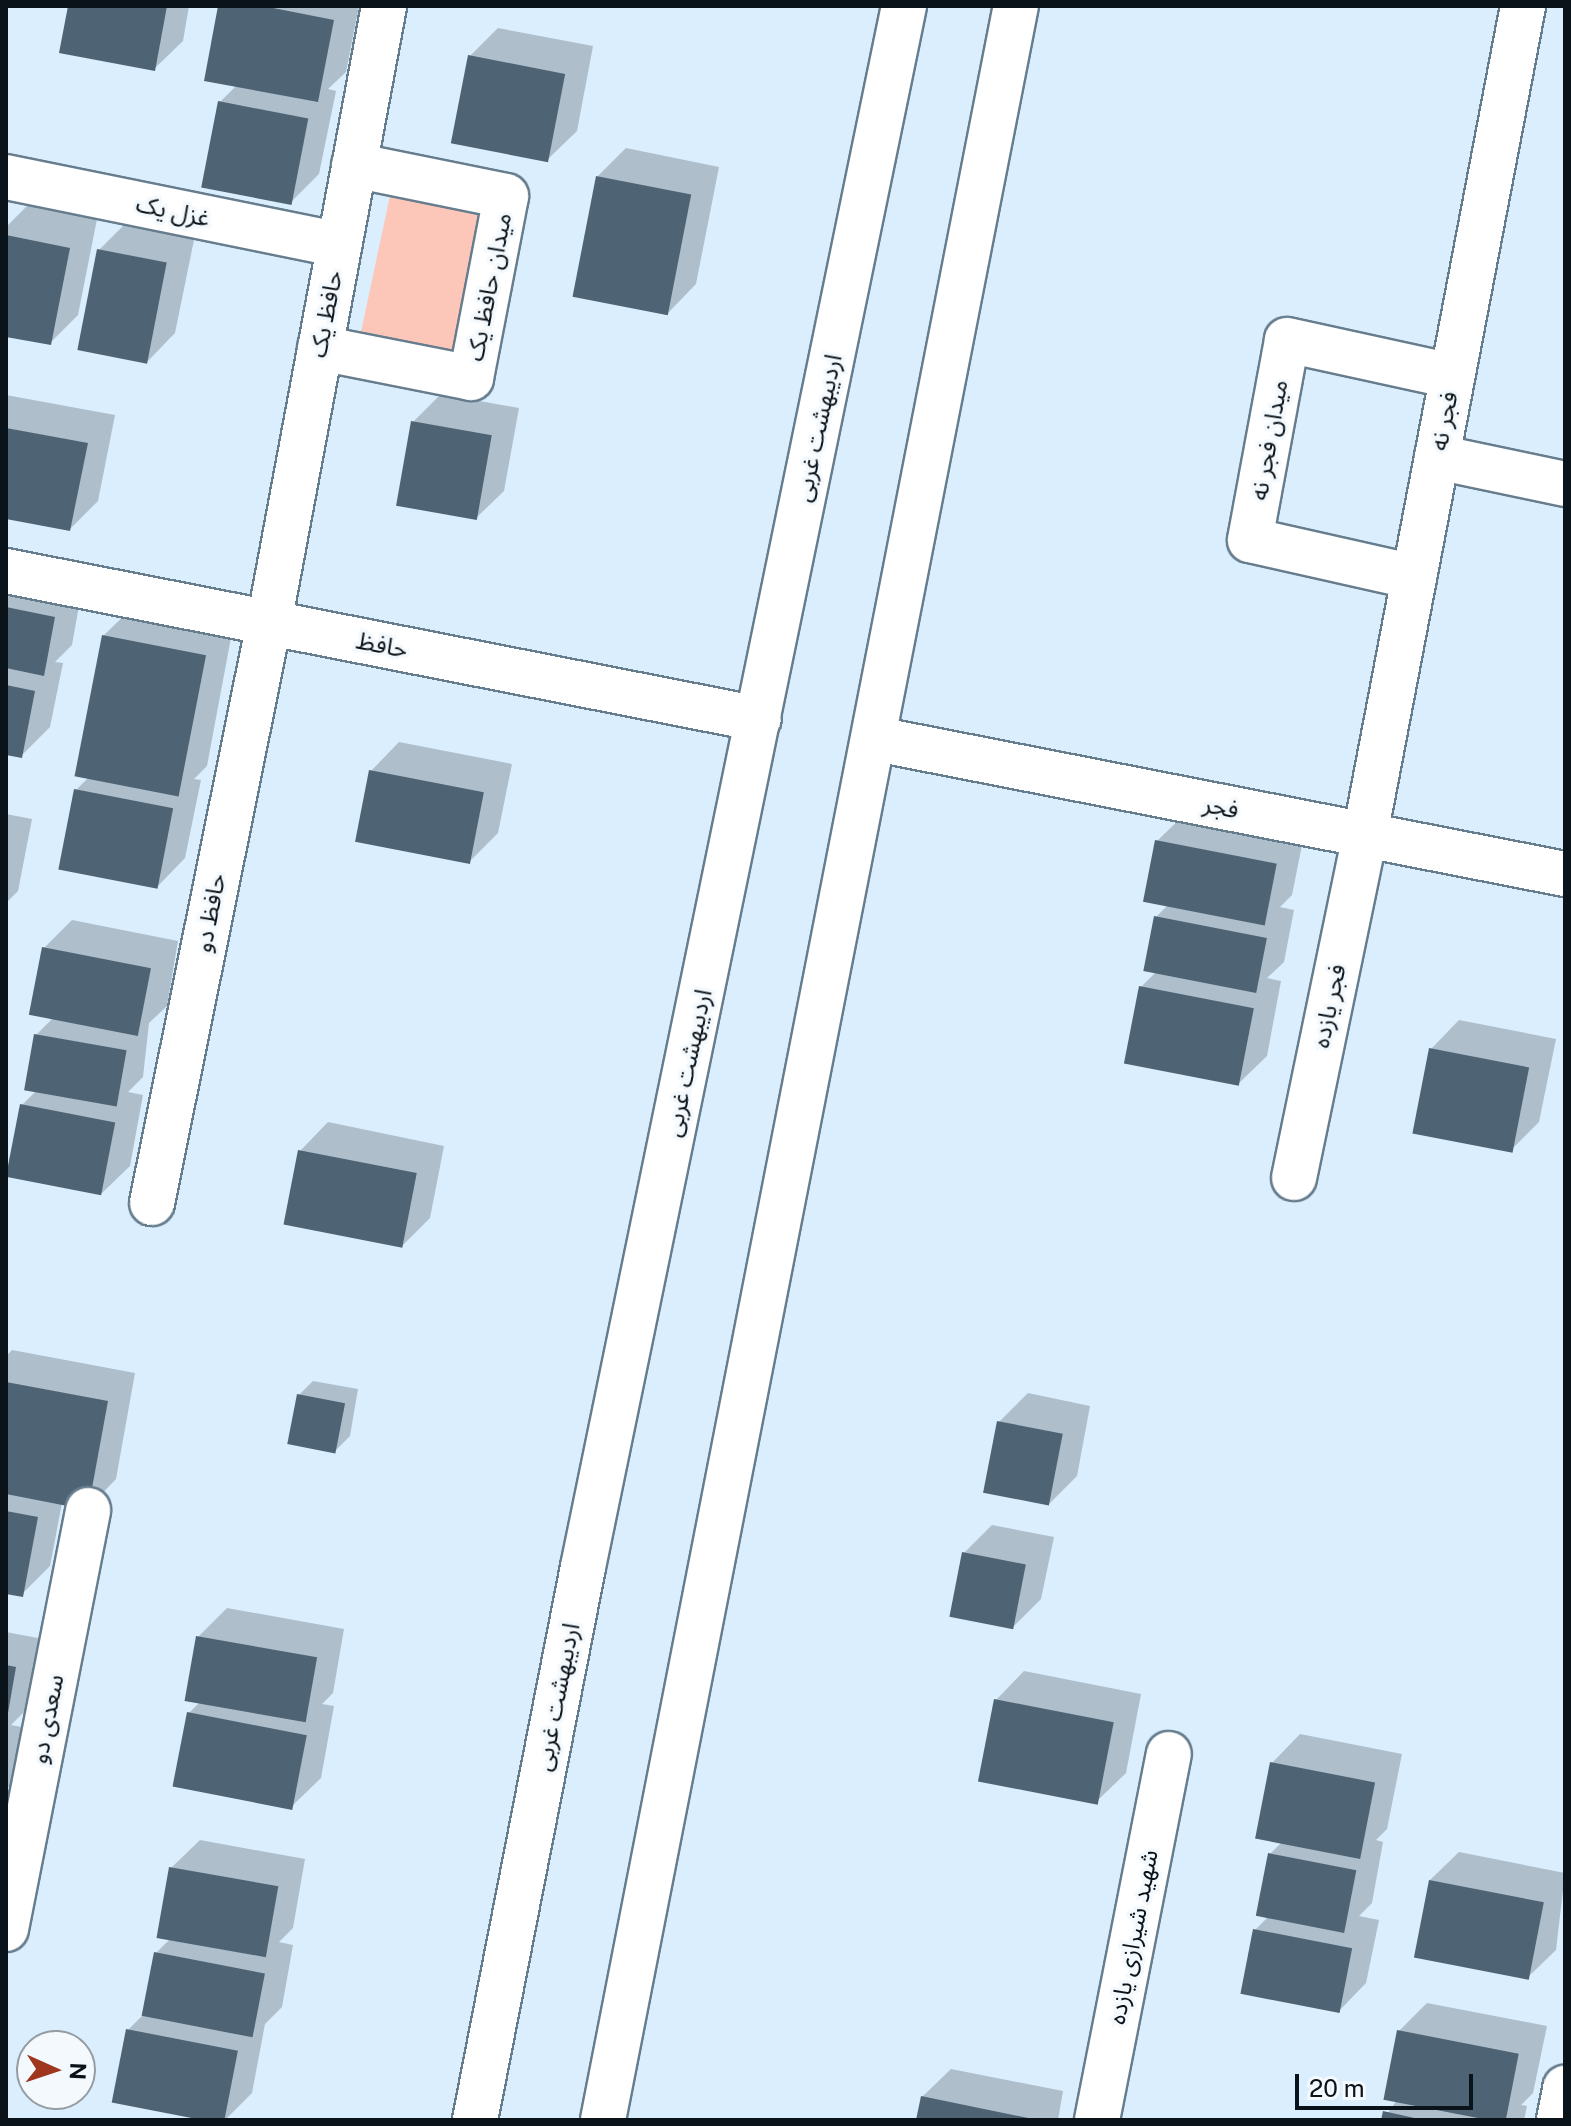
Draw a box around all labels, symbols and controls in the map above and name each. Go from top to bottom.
street label: غزل یک [133,189,213,233]
street label: میدان حافظ یک [461,210,517,364]
street label: حافظ یک [303,268,349,360]
street label: اردیبهشت غربی [788,352,848,504]
street label: میدان فجر نه [1244,378,1294,502]
street label: فجر نه [1424,389,1464,453]
street label: حافظ [354,626,410,664]
street label: فجر [1201,789,1241,825]
street label: حافظ دو [188,871,232,955]
street label: فجر یازده [1306,962,1352,1050]
street label: اردیبهشت غربی [658,987,718,1139]
street label: اردیبهشت غربی [529,1621,585,1773]
street label: سعدی دو [24,1672,70,1766]
street label: شهید شیرازی یازده [1102,1847,1164,2027]
north arrow [16,2030,96,2110]
scale bar [1299,2058,1477,2108]
text: N [65,2062,91,2080]
text: 20 m [1309,2074,1365,2102]

